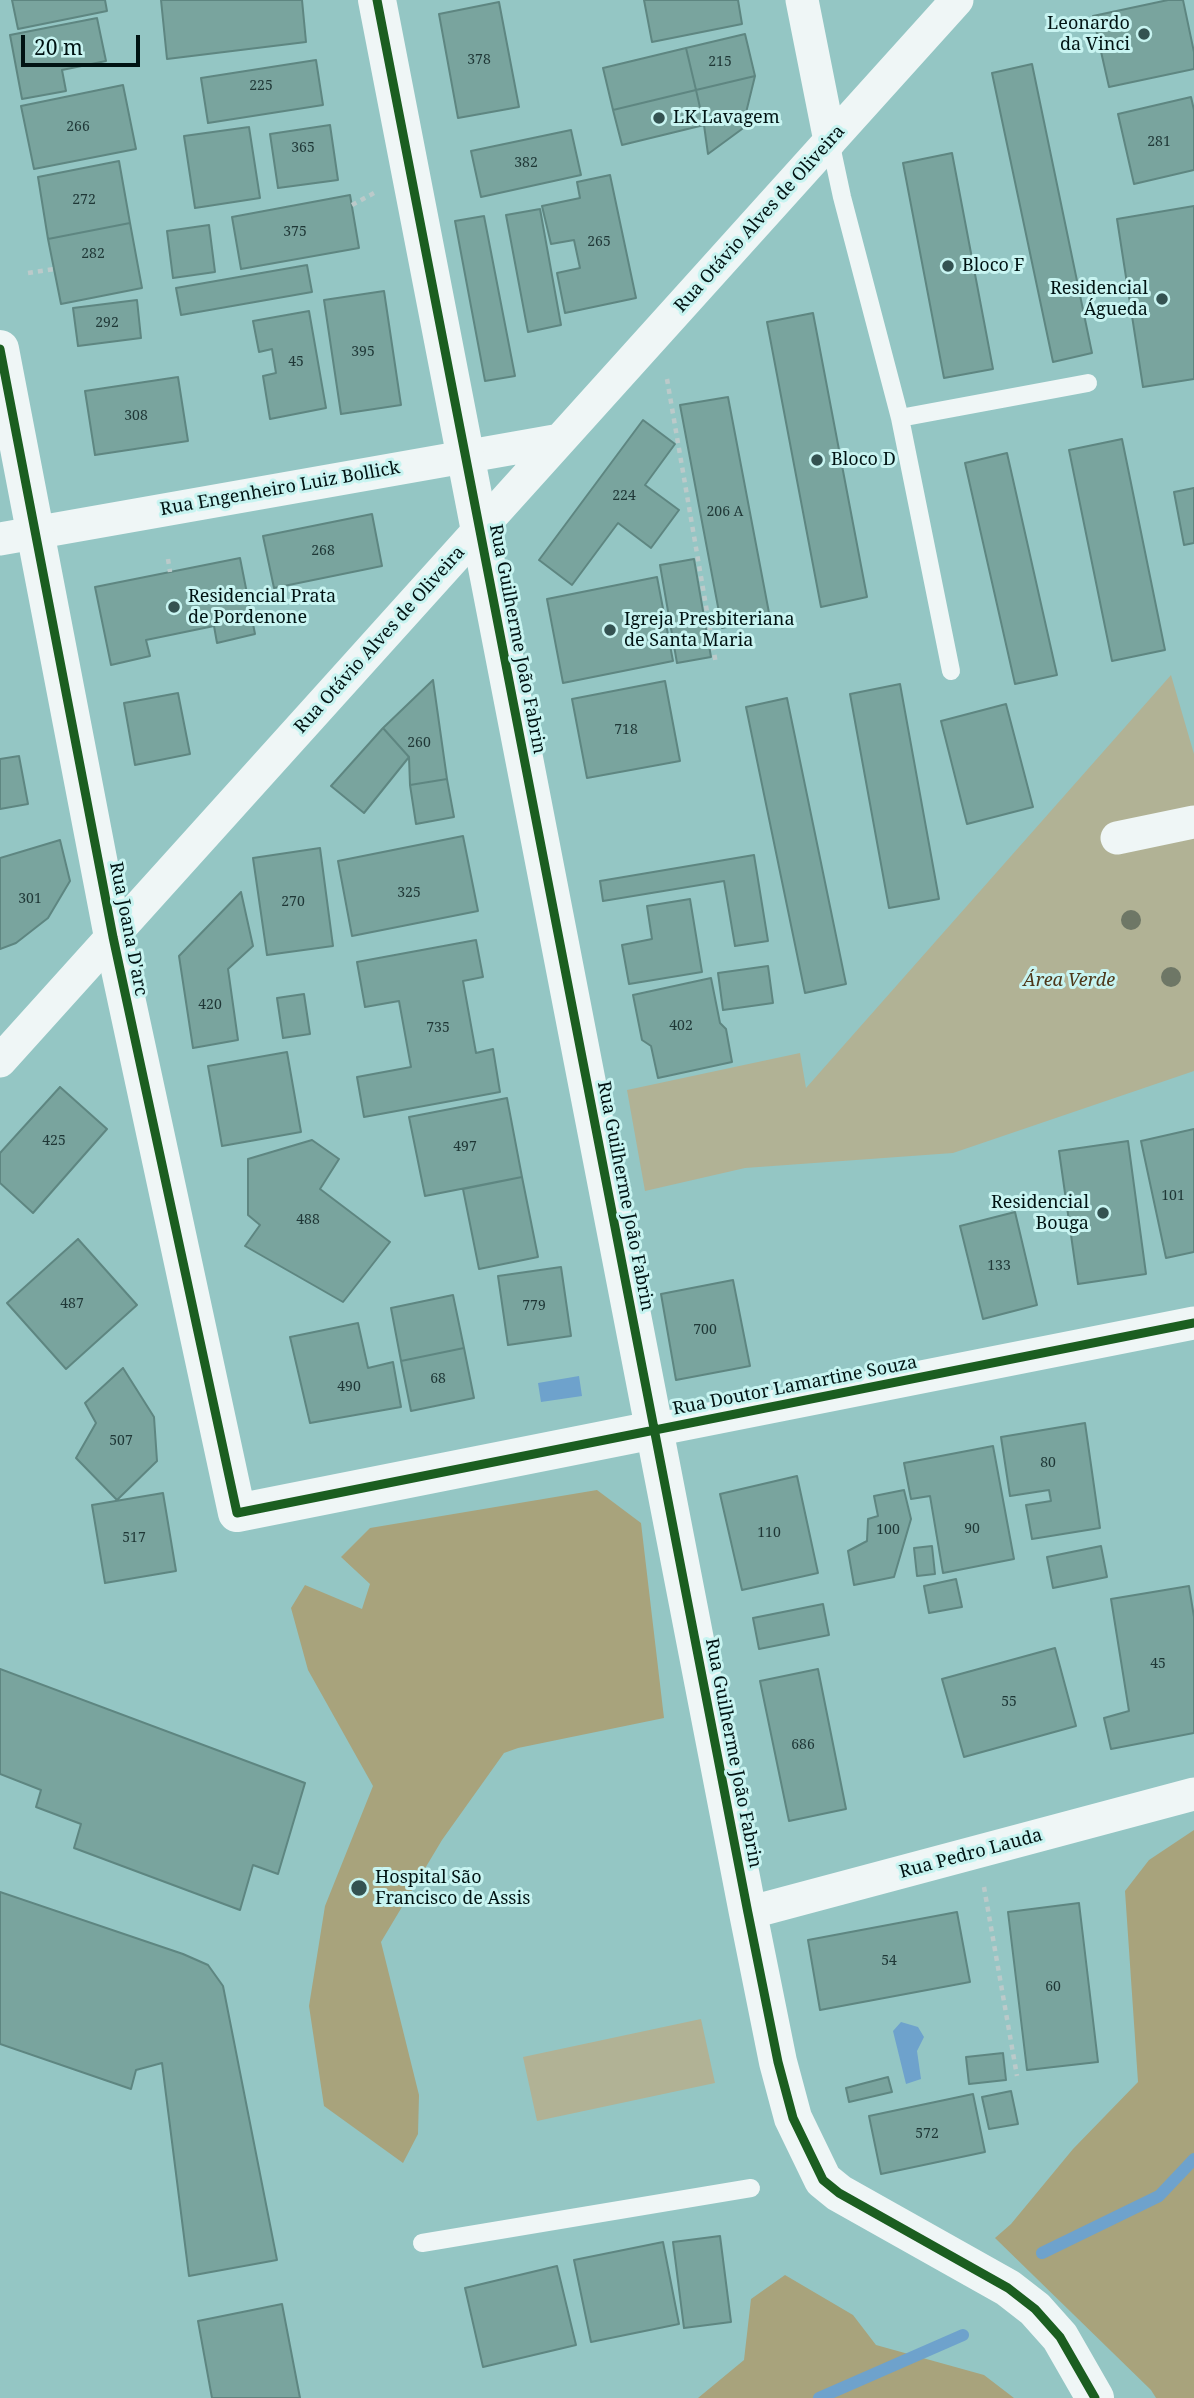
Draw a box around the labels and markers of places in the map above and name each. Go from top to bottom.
place label: Leonardo da Vinci [1047,13,1130,56]
marker: Leonardo da Vinci [1136,26,1152,42]
place label: LK Lavagem [673,107,780,129]
marker: LK Lavagem [651,110,667,126]
place label: Bloco F [962,255,1024,277]
marker: Bloco F [940,258,956,274]
place label: Residencial Águeda [1050,278,1148,320]
marker: Residencial Águeda [1154,291,1170,307]
place label: Bloco D [831,449,896,471]
marker: Bloco D [809,452,825,468]
place label: Residencial Prata de Pordenone [188,586,336,628]
marker: Residencial Prata de Pordenone [166,599,182,615]
place label: Igreja Presbiteriana de Santa Maria [624,609,795,652]
marker: Igreja Presbiteriana de Santa Maria [602,622,618,638]
place label: Residencial Bouga [991,1192,1089,1234]
marker: Residencial Bouga [1095,1205,1111,1221]
place label: Hospital São Francisco de Assis [375,1867,530,1910]
marker: Hospital São Francisco de Assis [349,1878,369,1898]

